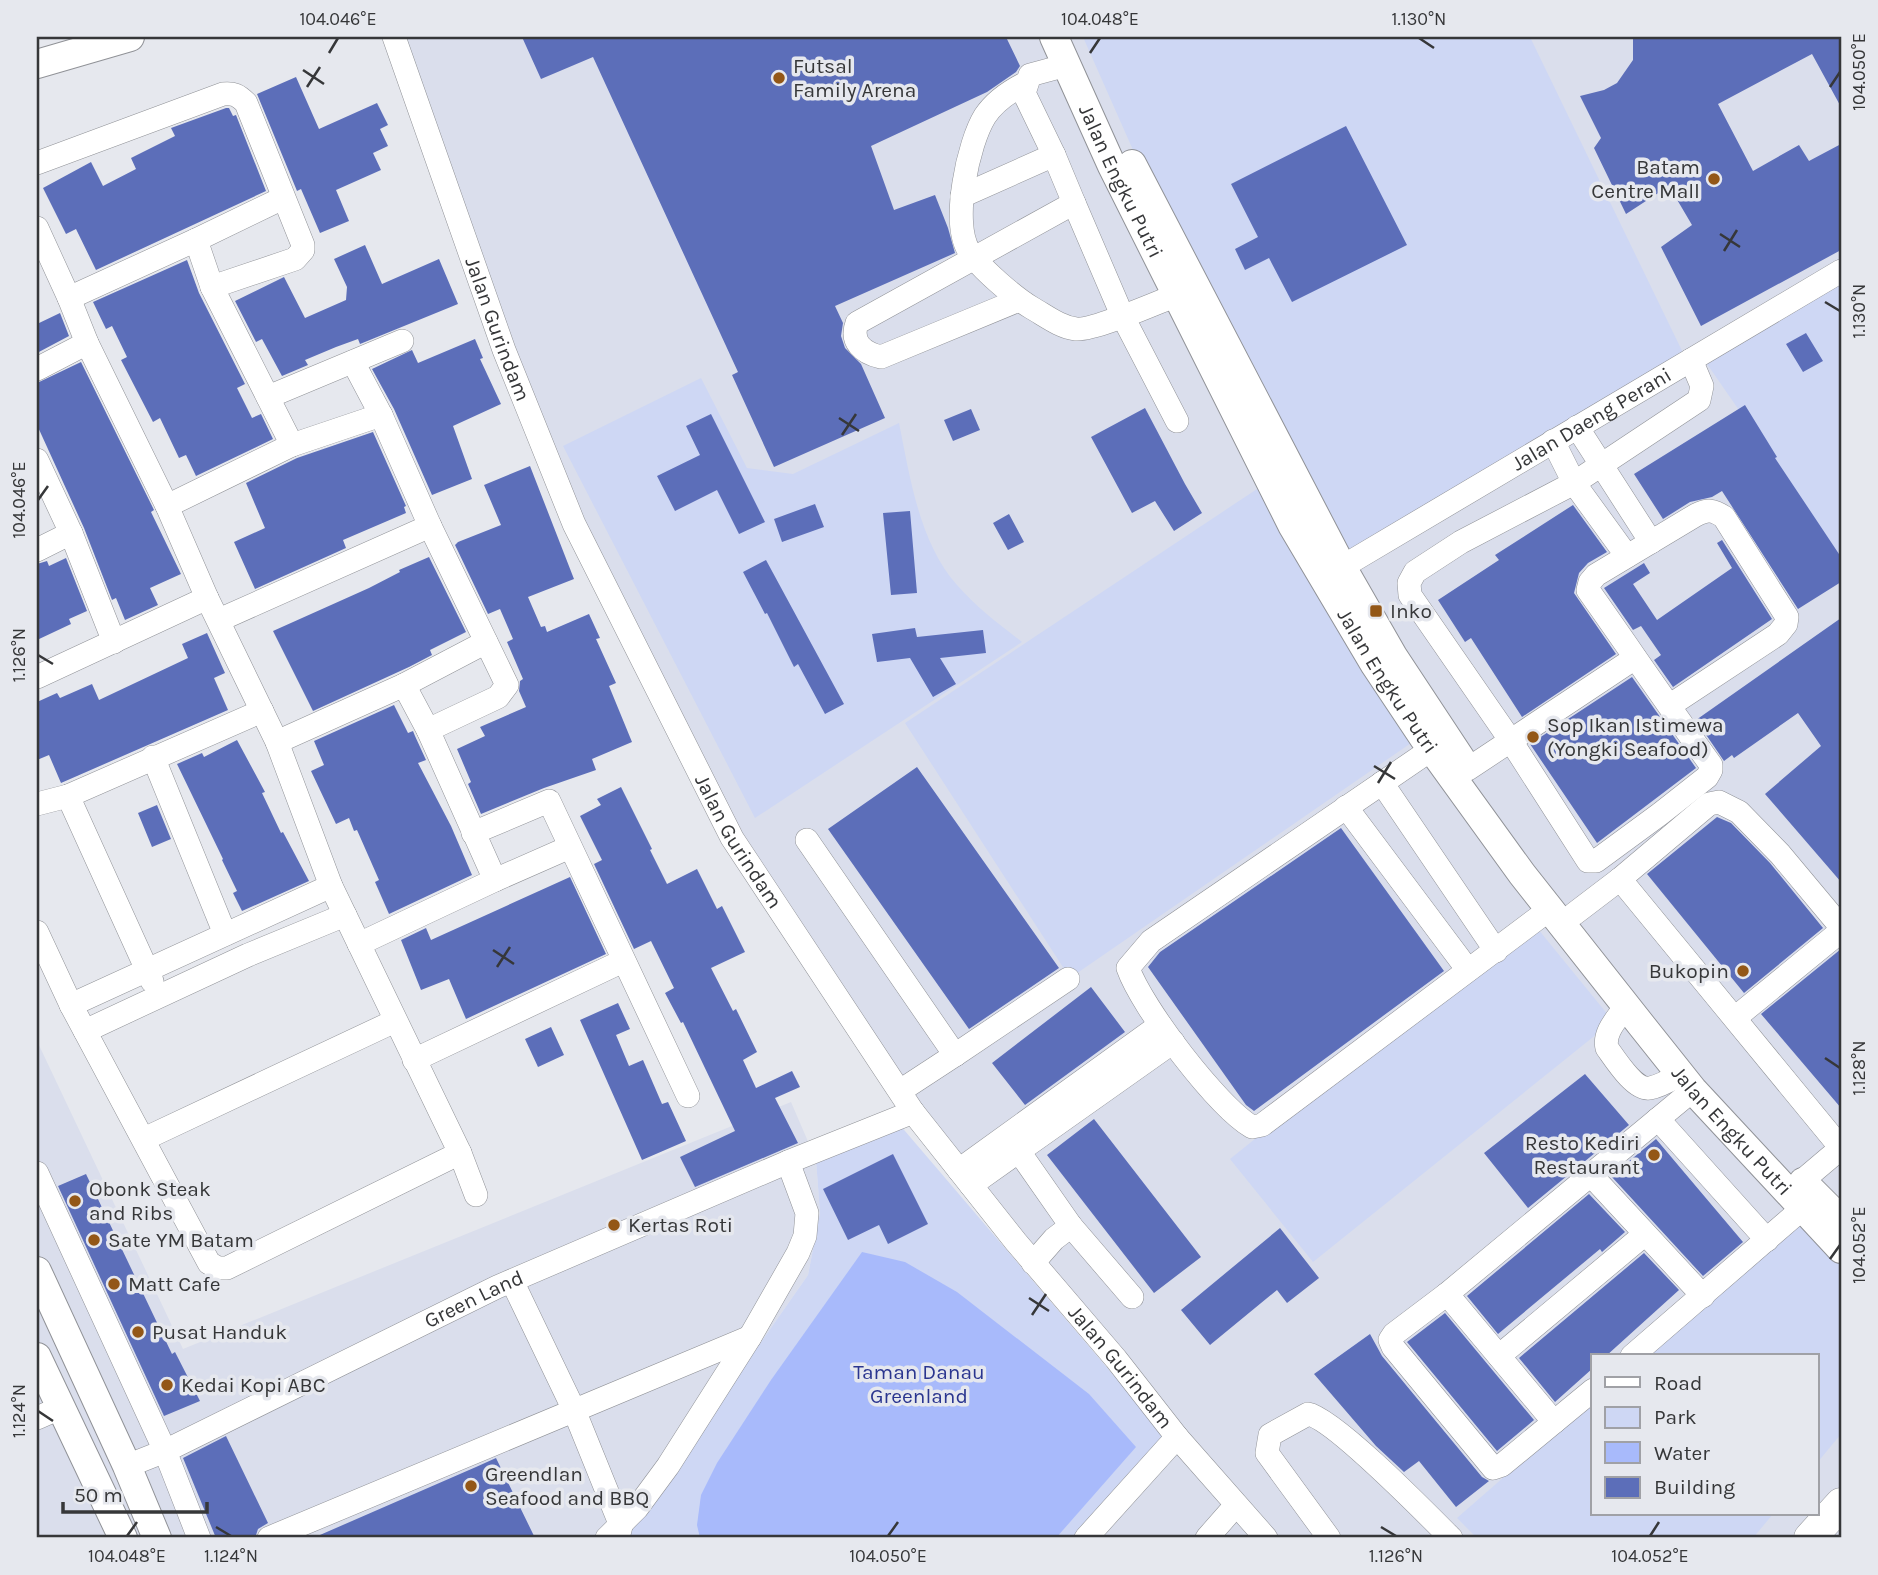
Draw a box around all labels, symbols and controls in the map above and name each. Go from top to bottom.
text: 104.046°E [299,8,377,30]
text: 104.048°E [1061,8,1139,30]
text: 1.130°N [1392,8,1446,30]
text: 104.050°E [1848,33,1870,111]
place label: Futsal Family Arena [793,54,916,102]
marker: Futsal Family Arena [771,70,787,86]
street label: Jalan Engku Putri [1074,101,1168,262]
place label: Batam Centre Mall [1591,155,1700,203]
marker: Batam Centre Mall [1706,171,1722,187]
street label: Jalan Gurindam [460,254,535,405]
text: 1.130°N [1848,284,1870,338]
street label: Jalan Daeng Perani [1507,362,1676,476]
text: 104.046°E [8,461,30,539]
place label: Inko [1390,599,1432,623]
marker: Inko [1368,603,1384,619]
street label: Jalan Engku Putri [1332,604,1443,758]
text: 1.126°N [8,628,30,682]
place label: Sop Ikan Istimewa (Yongki Seafood) [1547,713,1724,761]
marker: Sop Ikan Istimewa (Yongki Seafood) [1525,729,1541,745]
street label: Jalan Gurindam [690,770,787,913]
place label: Bukopin [1649,959,1729,983]
marker: Bukopin [1735,963,1751,979]
text: 1.128°N [1848,1040,1870,1096]
street label: Jalan Engku Putri [1667,1061,1797,1200]
place label: Resto Kediri Restaurant [1525,1131,1640,1179]
marker: Resto Kediri Restaurant [1646,1147,1662,1163]
place label: Obonk Steak and Ribs [89,1177,211,1225]
marker: Obonk Steak and Ribs [67,1193,83,1209]
text: 104.052°E [1848,1206,1870,1284]
place label: Kertas Roti [628,1213,733,1237]
marker: Kertas Roti [606,1217,622,1233]
place label: Sate YM Batam [108,1228,254,1252]
marker: Sate YM Batam [86,1232,102,1248]
street label: Green Land [420,1265,527,1333]
place label: Matt Cafe [128,1272,221,1296]
marker: Matt Cafe [106,1276,122,1292]
street label: Jalan Gurindam [1063,1300,1178,1433]
place label: Pusat Handuk [152,1320,287,1344]
marker: Pusat Handuk [130,1324,146,1340]
legend [1591,1354,1818,1516]
park label: Taman Danau Greenland [853,1360,985,1408]
text: Road [1654,1371,1702,1395]
place label: Kedai Kopi ABC [181,1373,326,1397]
marker: Kedai Kopi ABC [159,1377,175,1393]
text: 1.124°N [8,1384,30,1438]
text: Park [1654,1405,1697,1429]
text: Water [1654,1441,1710,1465]
place label: Greendlan Seafood and BBQ [485,1462,649,1510]
scale bar [63,1470,206,1514]
text: Building [1654,1475,1735,1499]
marker: Greendlan Seafood and BBQ [463,1478,479,1494]
text: 50 m [74,1483,123,1507]
text: 104.048°E [88,1545,166,1567]
text: 1.124°N [204,1545,258,1567]
text: 104.050°E [849,1545,927,1567]
text: 1.126°N [1369,1545,1423,1567]
text: 104.052°E [1611,1545,1689,1567]

